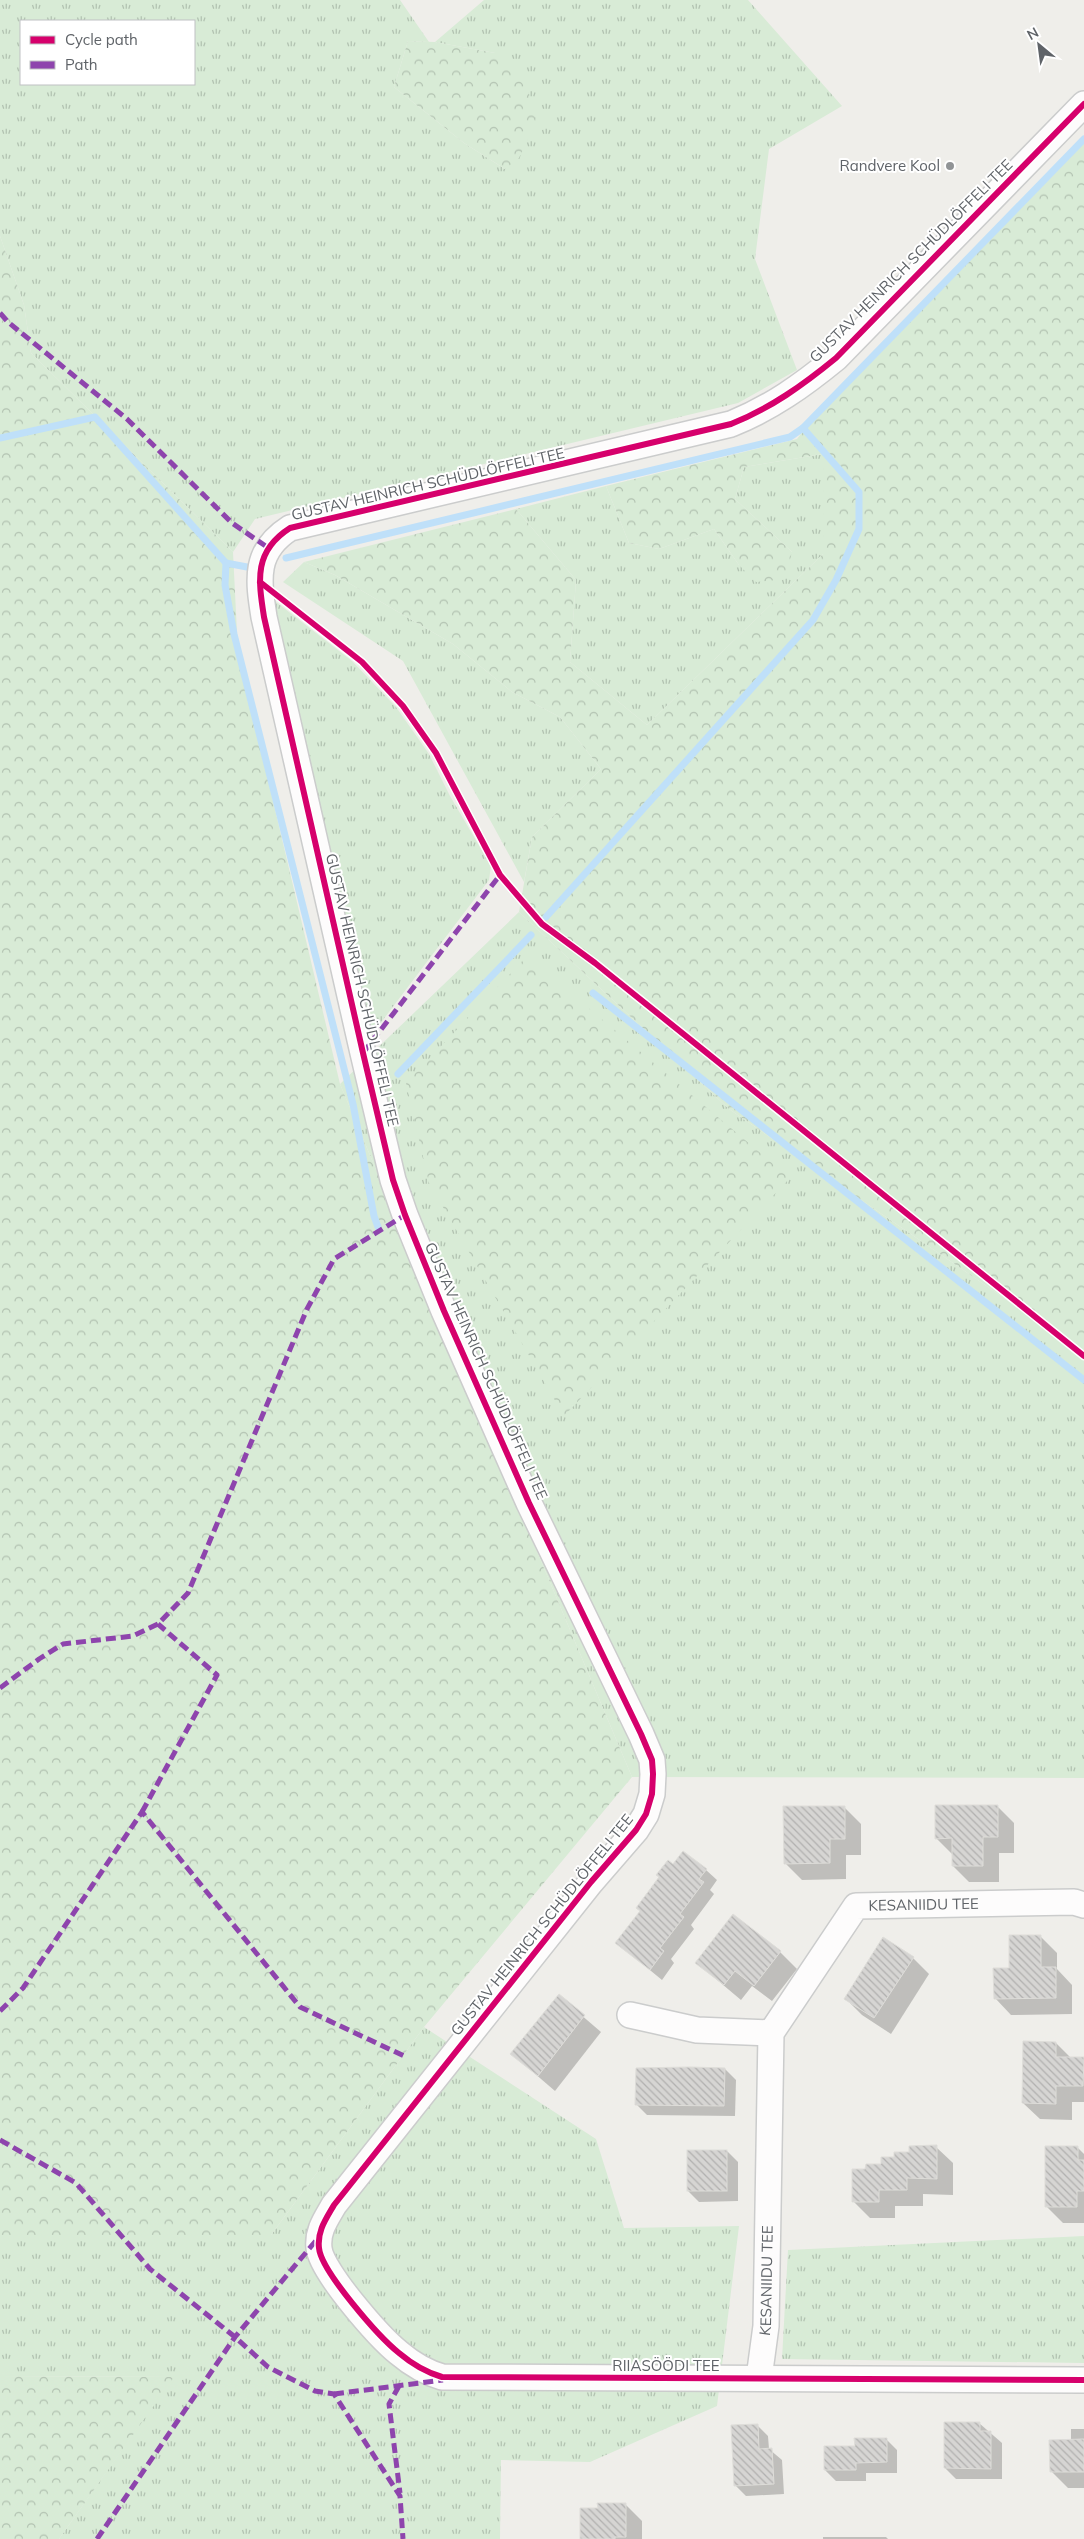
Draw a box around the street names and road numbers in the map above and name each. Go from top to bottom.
street label: GUSTAV HEINRICH SCHÜDLÖFFELI TEE [805,155,1016,366]
street label: GUSTAV HEINRICH SCHÜDLÖFFELI TEE [289,443,566,524]
street label: GUSTAV HEINRICH SCHÜDLÖFFELI TEE [322,851,403,1128]
street label: GUSTAV HEINRICH SCHÜDLÖFFELI TEE [421,1239,552,1503]
street label: GUSTAV HEINRICH SCHÜDLÖFFELI TEE [446,1810,637,2039]
street label: KESANIIDU TEE [868,1894,979,1915]
street label: KESANIIDU TEE [755,2225,777,2337]
street label: RIIASÖÖDI TEE [612,2356,720,2375]

